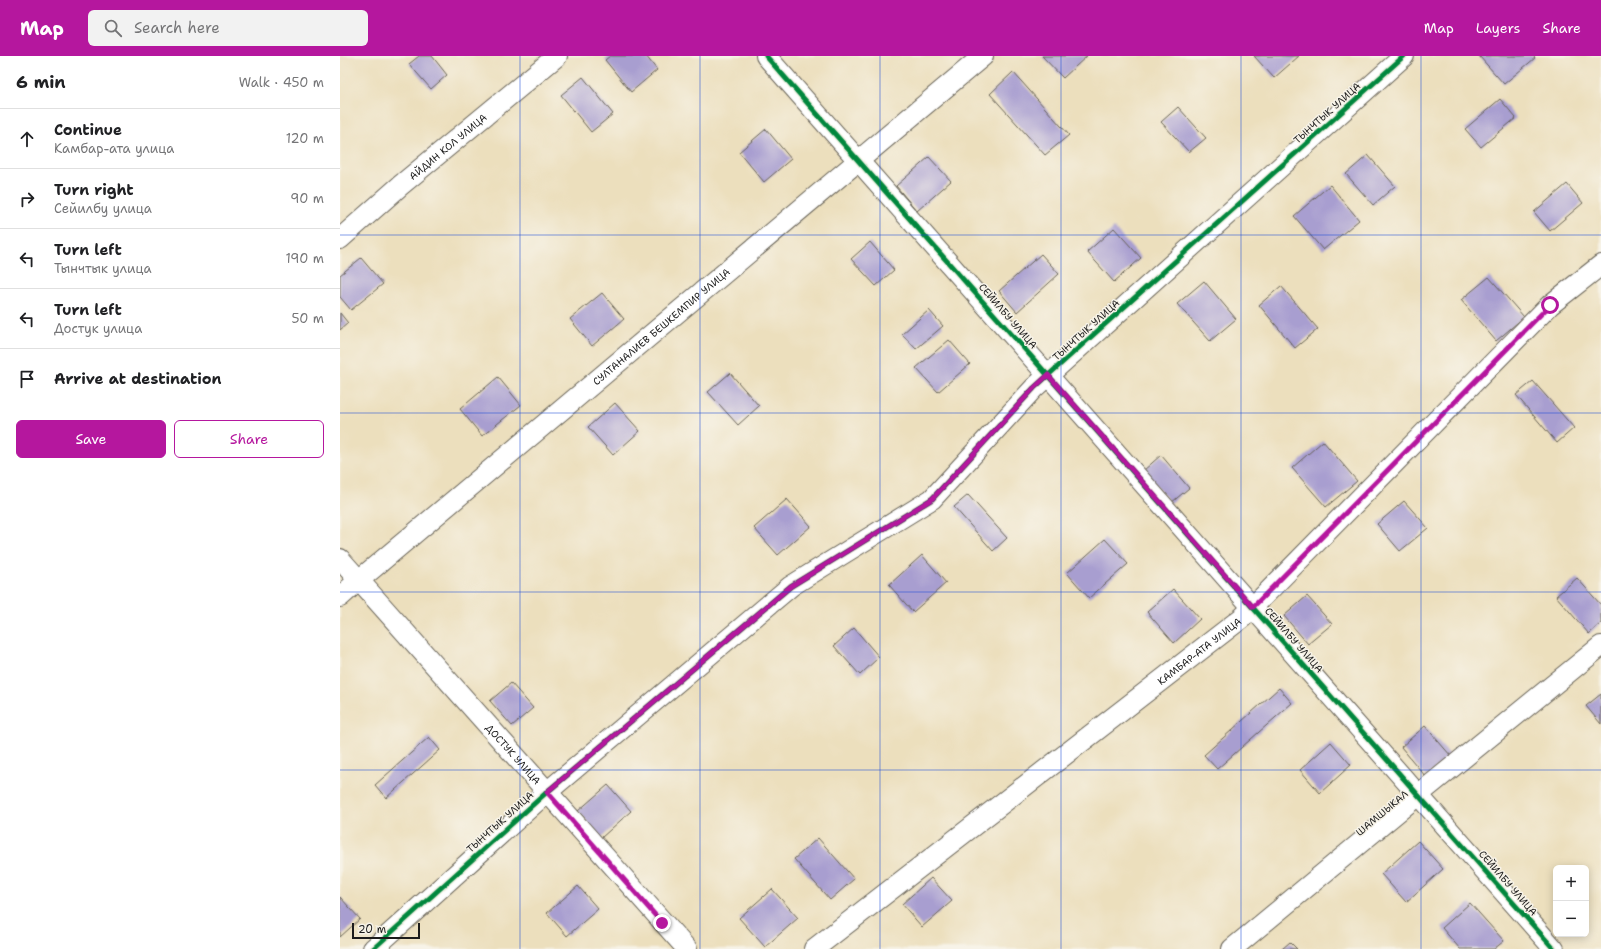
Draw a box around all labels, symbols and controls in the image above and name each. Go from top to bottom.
search box [88,10,368,46]
text: Map [20,16,64,41]
icon: search [102,17,124,39]
text: Search here [134,18,220,38]
text: Map [1424,19,1454,37]
text: Layers [1476,19,1520,37]
text: Share [1542,19,1581,37]
text: 6 min [16,71,66,93]
text: Walk · 450 m [239,74,324,91]
street label: ТЫНЧТЫК УЛИЦА [1291,79,1363,147]
street label: АЙДИН КОЛ УЛИЦА [406,111,489,182]
text: Continue [54,120,122,140]
icon: ahead [16,128,38,150]
text: 120 m [286,130,324,147]
text: Камбар-ата улица [54,140,174,157]
text: Turn right [54,180,134,200]
icon: right [16,188,38,210]
text: 90 m [290,190,324,207]
text: Сейилбу улица [54,200,152,217]
text: Turn left [54,240,122,260]
icon: left [16,248,38,270]
text: 190 m [285,250,324,267]
text: Тынчтык улица [54,260,152,277]
street label: СУЛТАНАЛИЕВ БЕШКЕМПИР УЛИЦА [590,265,732,388]
street label: СЕЙИЛБУ УЛИЦА [976,281,1040,351]
street label: ТЫНЧТЫК УЛИЦА [1050,296,1122,364]
route start [1541,296,1559,314]
text: Turn left [54,300,122,320]
icon: left [16,308,38,330]
text: 50 m [291,310,324,327]
text: Достук улица [54,320,142,337]
icon: arrive [16,368,38,390]
text: Arrive at destination [54,369,222,389]
button: Save [16,420,166,458]
button: Share [174,420,324,458]
street label: СЕЙИЛБУ УЛИЦА [1262,605,1326,675]
street label: КАМБАР-АТА УЛИЦА [1155,614,1244,687]
street label: ДОСТУК УЛИЦА [483,721,544,787]
street label: ШАМШЫКАЛ [1353,787,1411,839]
street label: ТЫНЧТЫК УЛИЦА [464,788,536,856]
street label: СЕЙИЛБУ УЛИЦА [1476,848,1540,918]
map controls [1553,865,1589,937]
button: + [1553,865,1589,901]
button: − [1553,901,1589,937]
route end [653,914,671,932]
scale bar [352,921,420,940]
text: 20 m [358,922,386,937]

